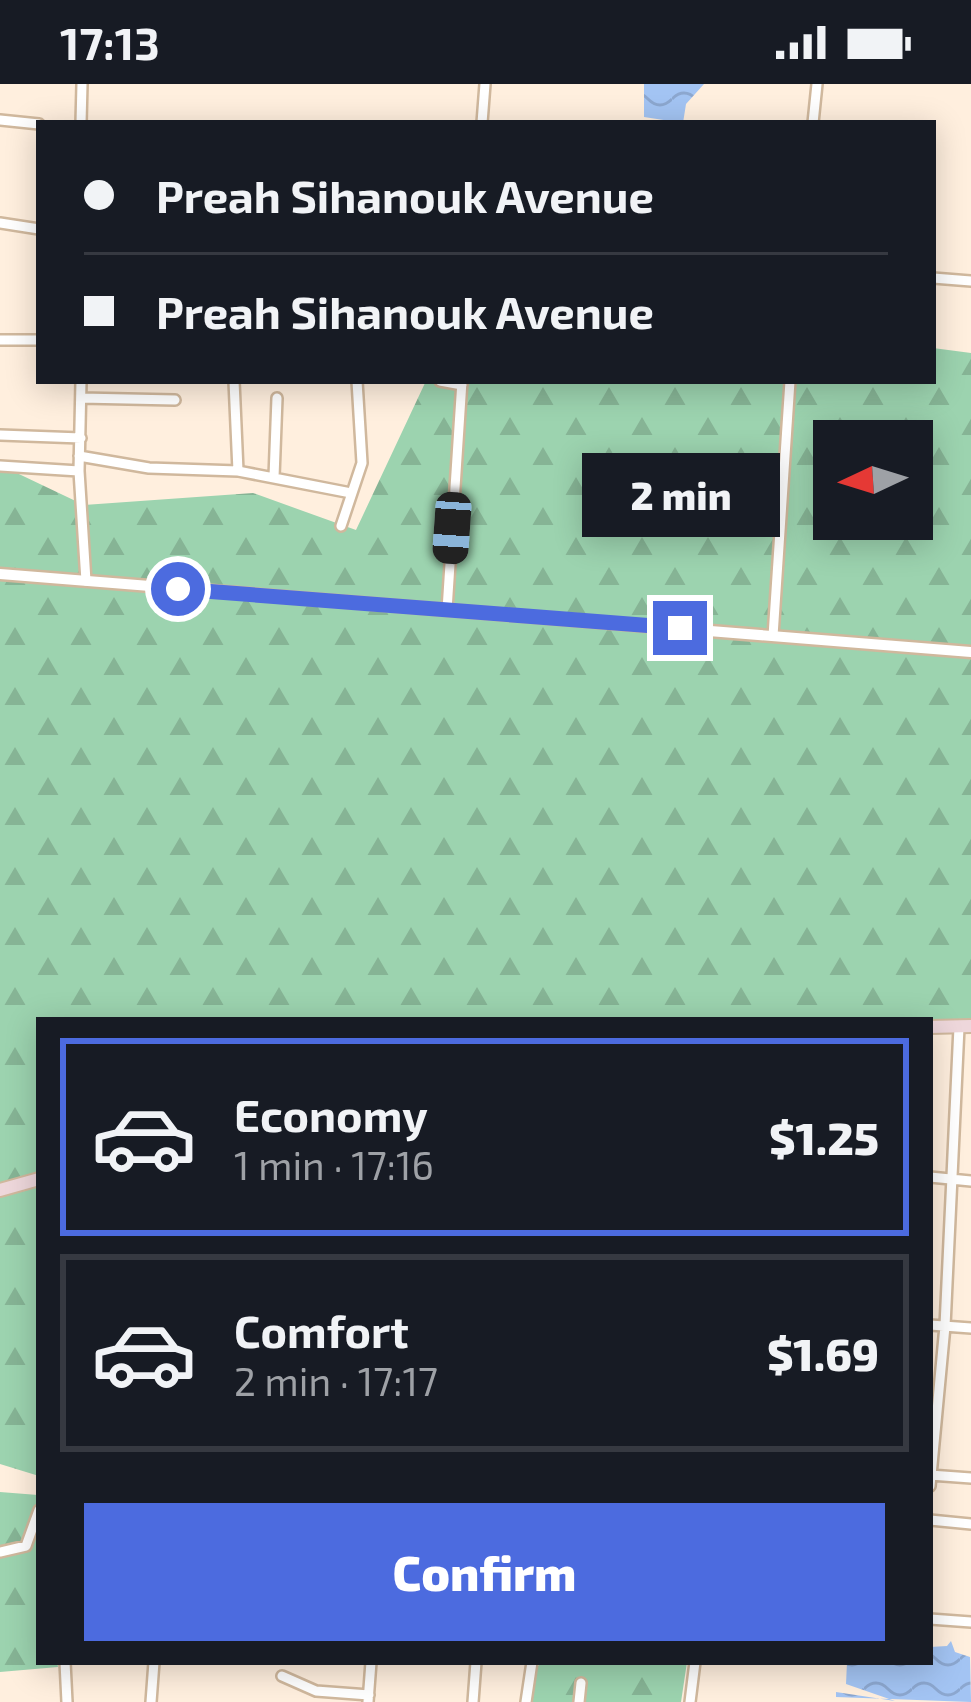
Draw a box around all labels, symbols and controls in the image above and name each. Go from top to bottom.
text: 17:13 [60,15,160,69]
text: Preah Sihanouk Avenue [156,168,654,222]
text: Preah Sihanouk Avenue [156,284,654,338]
north arrow [813,420,933,540]
map controls [813,420,933,540]
callout: 2 min [581,454,779,538]
text: 2 min [630,471,732,518]
car [432,491,472,565]
route start [151,562,205,616]
route end [653,601,707,655]
icon: car [90,1083,198,1191]
text: Economy [234,1087,428,1141]
text: $1.25 [769,1110,879,1164]
text: 1 min · 17:16 [234,1141,434,1188]
icon: car [90,1299,198,1407]
text: Comfort [234,1303,409,1357]
text: $1.69 [767,1326,879,1380]
text: 2 min · 17:17 [234,1357,438,1404]
button: Confirm [84,1503,885,1641]

